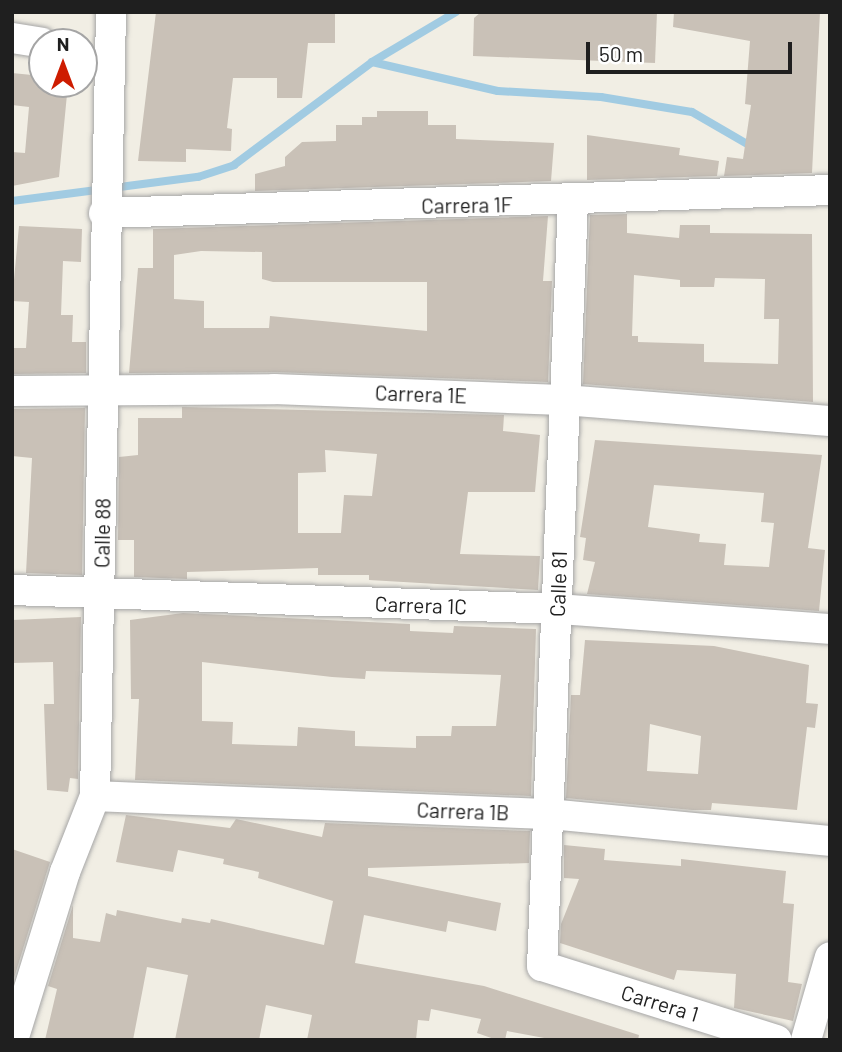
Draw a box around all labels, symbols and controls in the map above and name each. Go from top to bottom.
north arrow [28,28,98,98]
scale bar [590,28,796,72]
text: N [57,32,69,55]
text: 50 m [599,41,643,66]
street label: Carrera 1F [421,192,513,218]
street label: Carrera 1E [374,380,468,408]
street label: Calle 88 [89,498,115,568]
street label: Calle 81 [544,551,572,617]
street label: Carrera 1C [374,591,468,619]
street label: Carrera 1B [416,797,510,825]
street label: Carrera 1 [618,979,702,1027]

